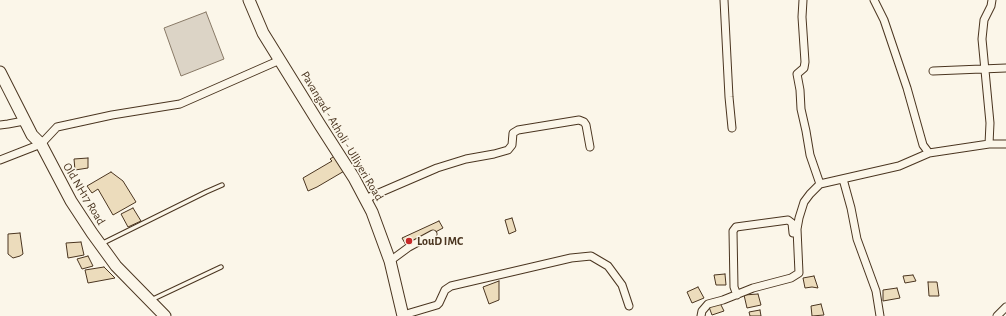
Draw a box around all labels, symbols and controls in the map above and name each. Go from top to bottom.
street label: Pavangad - Atholi - Ulliyeri Road [298,69,386,203]
street label: Old NH17 Road [60,160,108,228]
place label: LouD IMC [417,234,463,248]
marker: LouD IMC [404,236,414,246]

